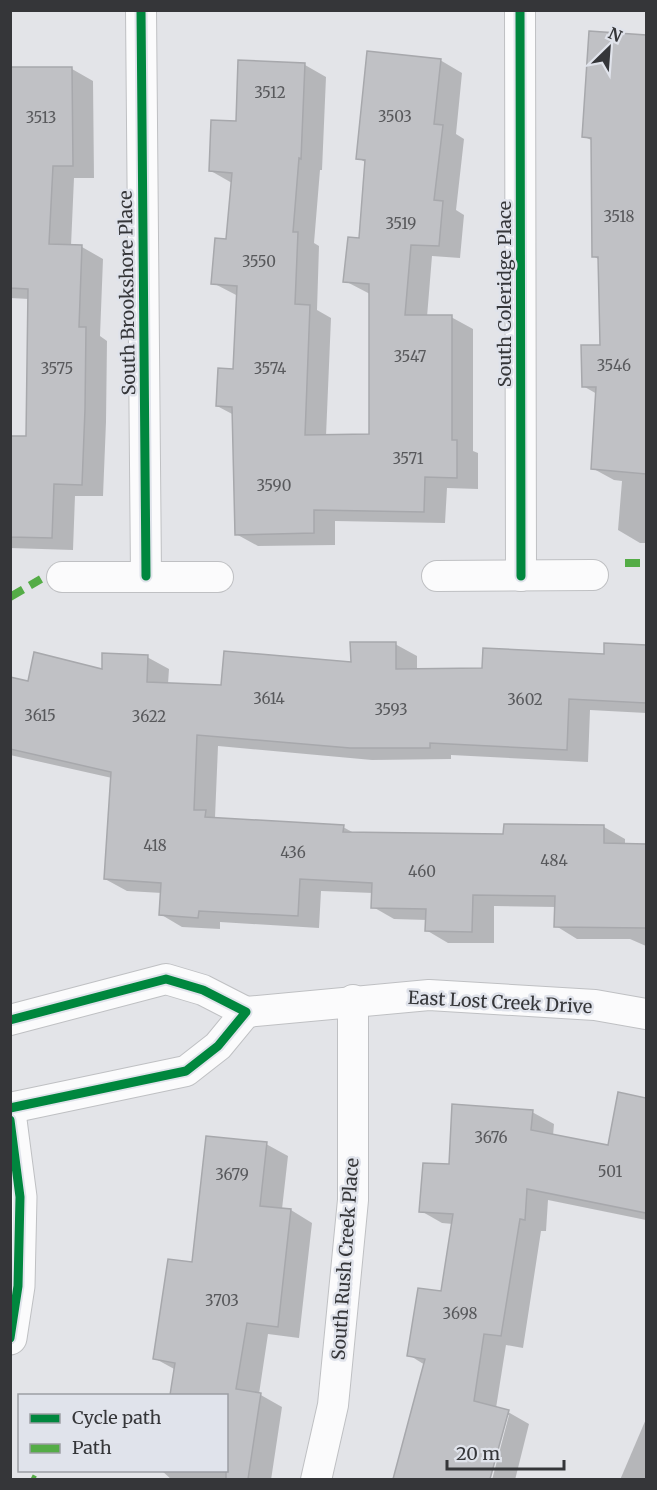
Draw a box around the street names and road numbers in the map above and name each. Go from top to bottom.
street label: South Brookshore Place [114,190,140,396]
street label: South Coleridge Place [493,201,516,387]
street label: East Lost Creek Drive [407,986,593,1018]
street label: South Rush Creek Place [326,1157,364,1361]

